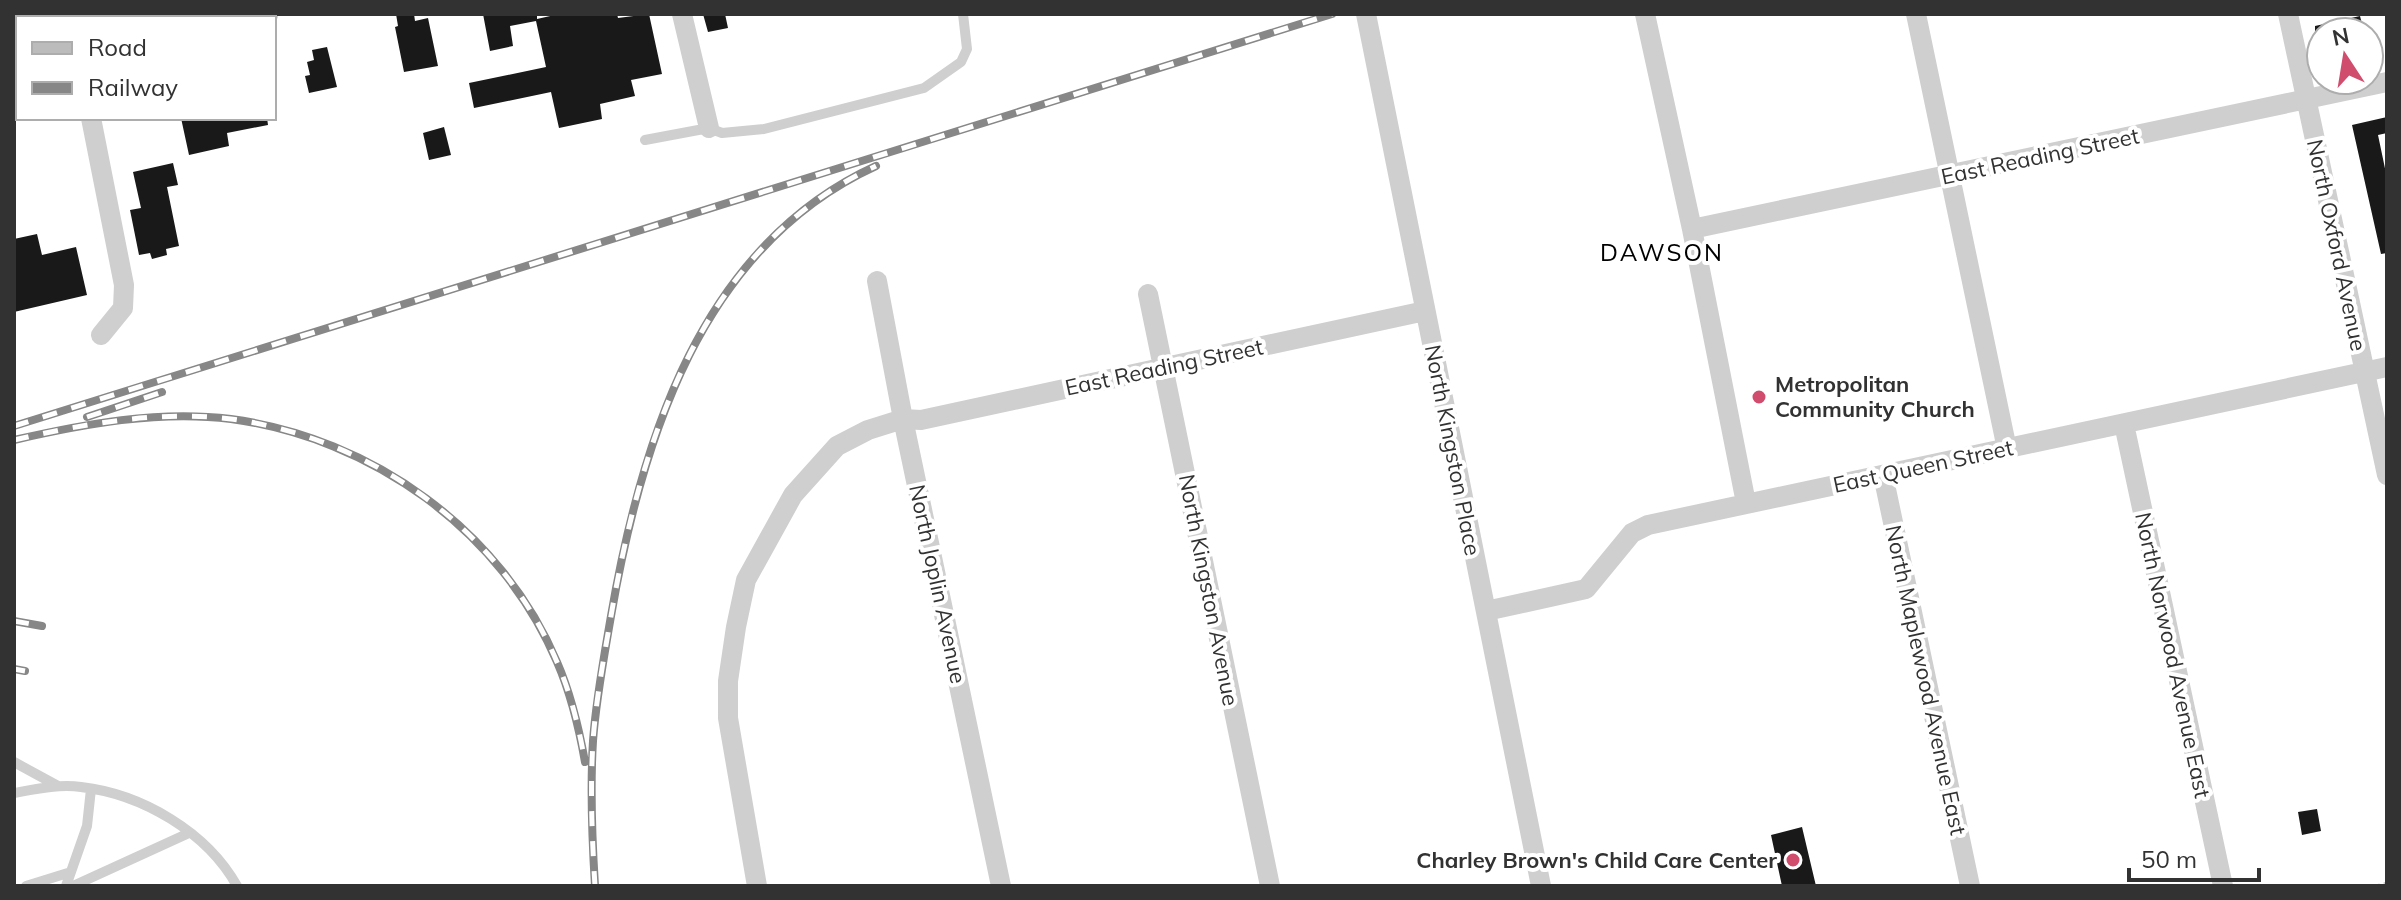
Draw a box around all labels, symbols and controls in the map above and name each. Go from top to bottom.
legend [16,16,276,120]
north arrow [2305,16,2385,96]
text: N [2330,21,2352,52]
text: Road [88,32,147,62]
text: Railway [88,72,178,102]
street label: East Reading Street [1939,121,2142,191]
street label: North Oxford Avenue [2301,137,2373,353]
district label: DAWSON [1600,237,1724,267]
street label: East Reading Street [1063,332,1266,402]
street label: North Kingston Place [1419,342,1487,558]
place label: Metropolitan Community Church [1775,370,1975,423]
marker: Metropolitan Community Church [1750,388,1768,406]
street label: East Queen Street [1830,433,2016,499]
street label: North Kingston Avenue [1173,472,1245,708]
street label: North Joplin Avenue [903,482,973,686]
street label: North Norwood Avenue East [2129,510,2217,801]
street label: North Maplewood Avenue East [1879,522,1973,838]
scale bar [2129,832,2259,882]
text: 50 m [2141,844,2197,874]
place label: Charley Brown's Child Care Center [1416,846,1777,874]
marker: Charley Brown's Child Care Center [1784,851,1802,869]

